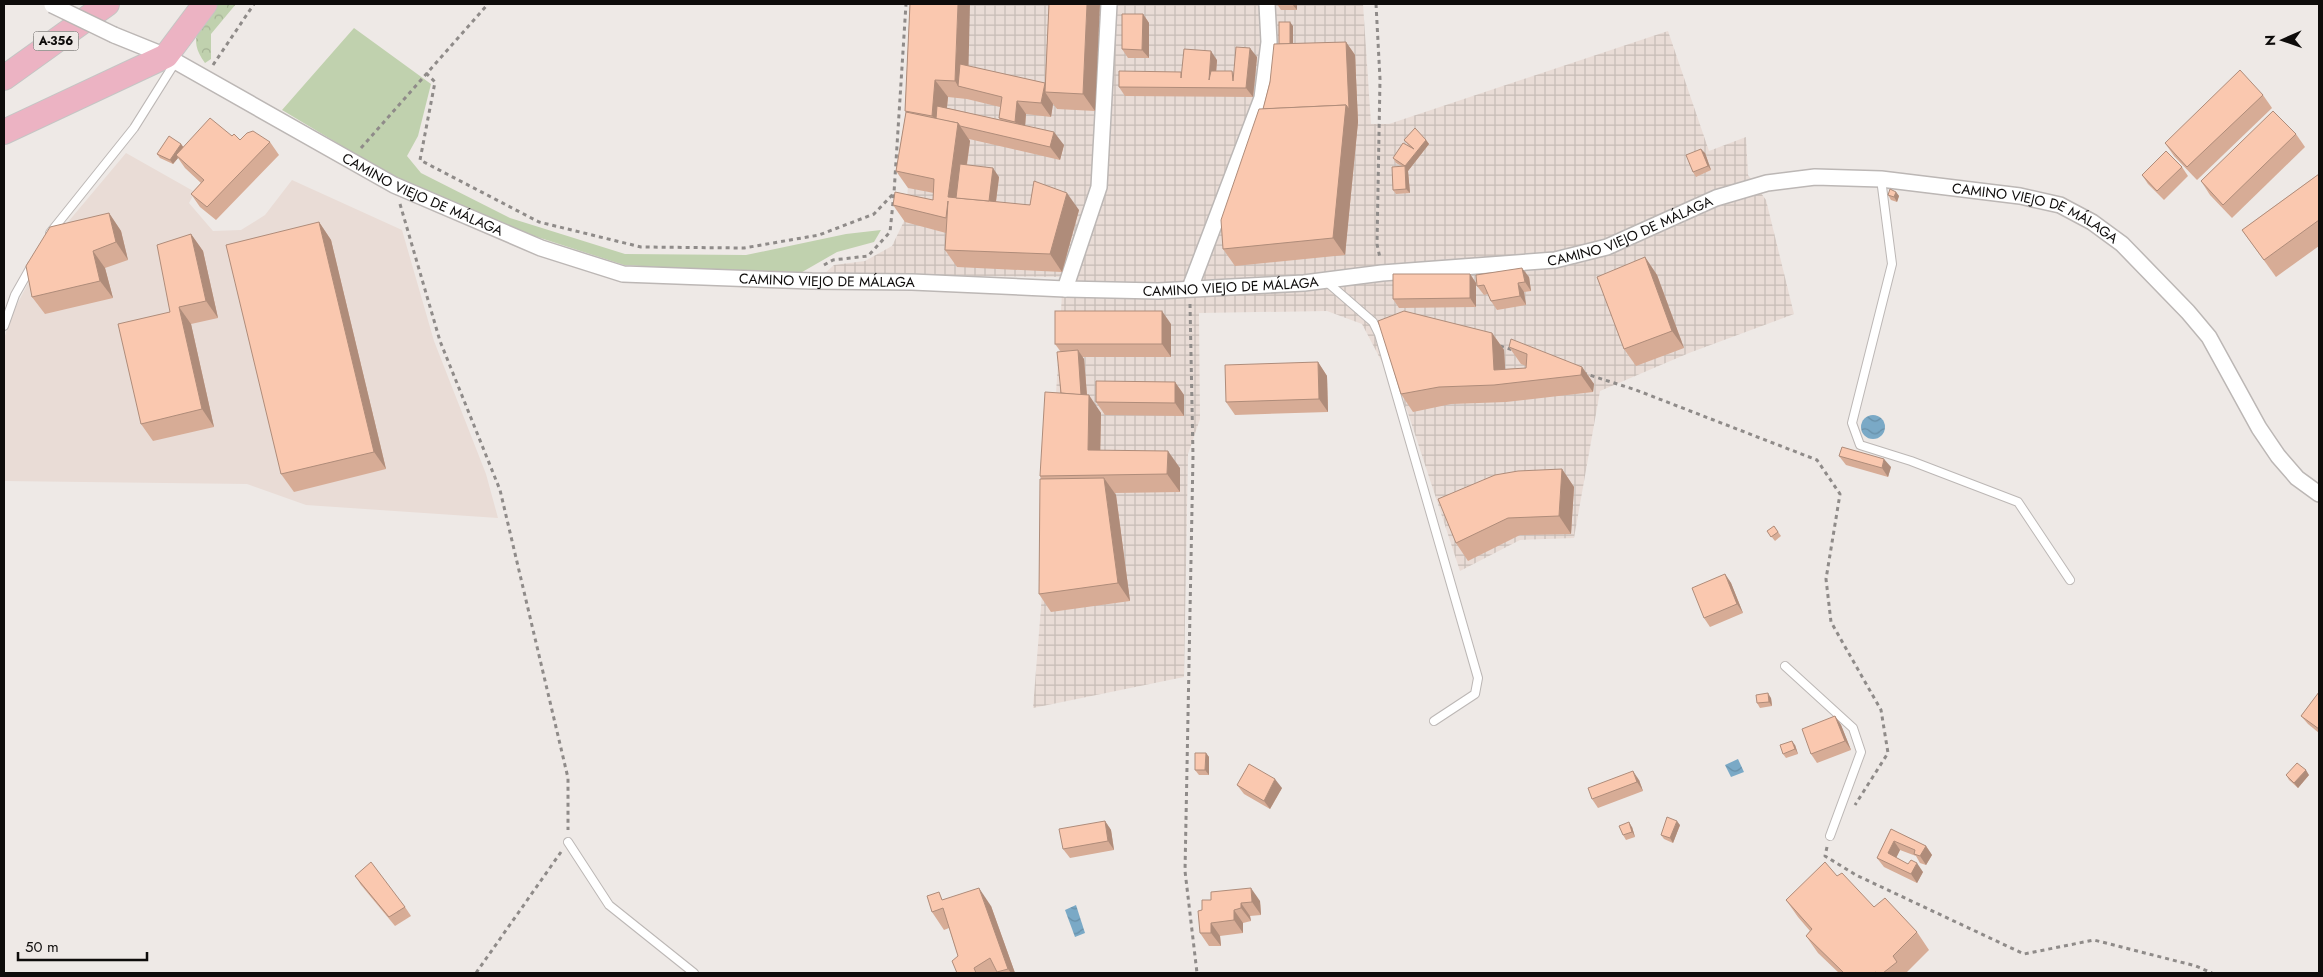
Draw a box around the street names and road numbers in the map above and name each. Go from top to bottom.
road number: A-356 [34,31,78,50]
street label: CAMINO VIEJO DE MÁLAGA [339,148,507,241]
street label: CAMINO VIEJO DE MÁLAGA [1951,178,2123,248]
street label: CAMINO VIEJO DE MÁLAGA [1547,191,1716,271]
street label: CAMINO VIEJO DE MÁLAGA [739,268,916,292]
street label: CAMINO VIEJO DE MÁLAGA [1143,271,1320,301]

